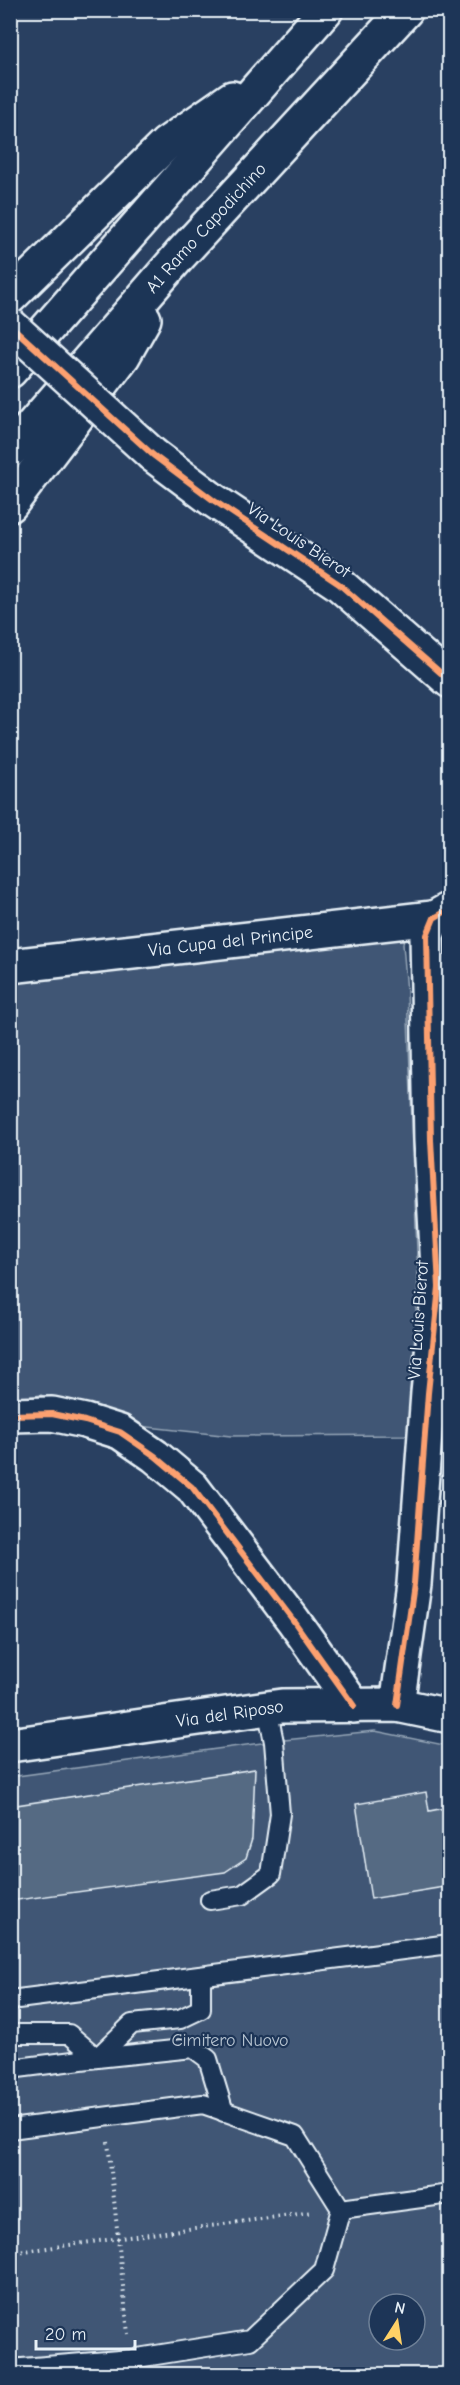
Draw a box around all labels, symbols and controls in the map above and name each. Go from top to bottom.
street label: A1 Ramo Capodichino [142,159,271,298]
street label: Via Louis Bierot [243,498,355,583]
street label: Via Cupa del Principe [147,922,314,961]
street label: Via Louis Bierot [404,1259,433,1380]
street label: Via del Riposo [175,1696,285,1732]
park label: Cimitero Nuovo [171,2030,289,2051]
north arrow [367,2292,427,2352]
text: N [393,2298,407,2318]
scale bar [36,2313,135,2351]
text: 20 m [45,2324,86,2345]

